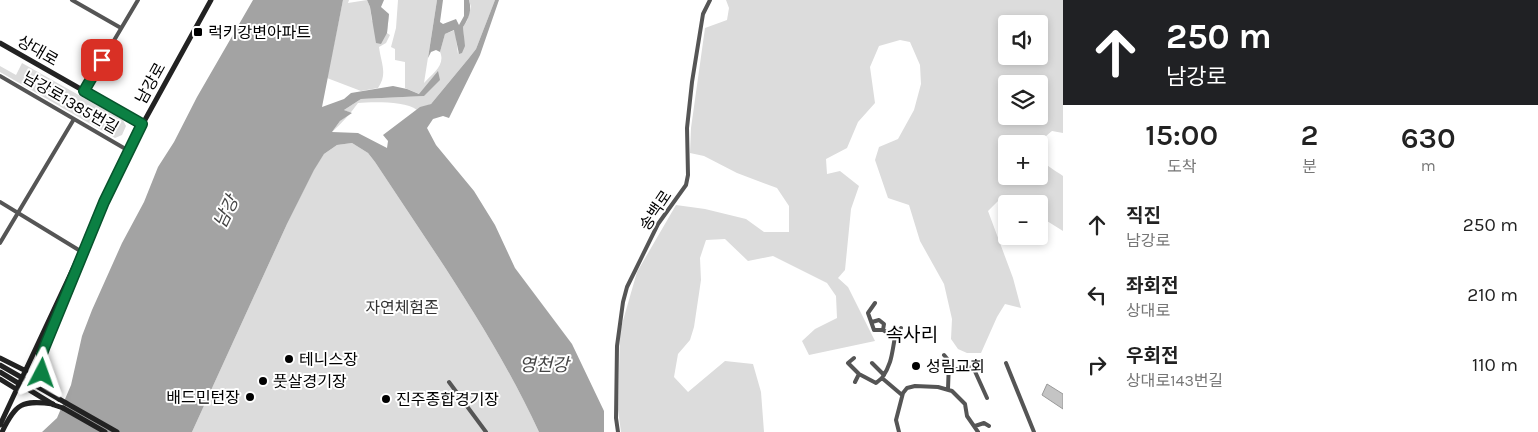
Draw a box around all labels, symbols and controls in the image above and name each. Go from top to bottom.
map controls [998,15,1048,245]
button: sound [998,15,1048,65]
text: 250 m [1166,16,1272,57]
icon: ahead [1083,20,1148,85]
place label: 럭키강변아파트 [208,23,311,42]
marker: 럭키강변아파트 [192,26,204,38]
street label: 상대로 [14,31,62,70]
pin [81,39,123,81]
icon: arrive [88,46,116,74]
street label: 남강로 [131,59,170,107]
text: 남강로 [1166,64,1227,90]
street label: 남강로1385번길 [20,67,122,137]
button: layers [998,75,1048,125]
text: 15:00 [1145,117,1218,153]
text: 2 [1300,117,1318,153]
text: 630 [1401,120,1456,156]
button: + [998,135,1048,185]
text: m [1421,156,1436,175]
text: 도착 [1167,157,1196,176]
text: 분 [1302,157,1317,176]
street label: 송백로 [635,186,676,234]
water label: 남강 [209,190,244,232]
button: − [998,195,1048,245]
text: 직진 [1126,205,1161,227]
icon: ahead [1083,211,1111,239]
text: 250 m [1463,214,1518,236]
text: 남강로 [1126,231,1170,250]
text: 좌회전 [1126,275,1178,297]
icon: left [1083,281,1111,309]
text: 210 m [1467,284,1518,306]
park label: 자연체험존 [365,298,439,317]
text: 상대로 [1126,301,1170,320]
district label: 속사리 [886,324,938,346]
text: 우회전 [1126,345,1178,367]
position arrow [15,346,67,398]
place label: 테니스장 [299,350,358,369]
icon: right [1083,351,1111,379]
marker: 테니스장 [283,353,295,365]
water label: 영천강 [519,354,571,376]
text: 110 m [1472,354,1518,376]
place label: 성림교회 [926,357,985,376]
marker: 성림교회 [910,360,922,372]
text: 상대로143번길 [1126,371,1223,390]
place label: 풋살경기장 [273,372,347,391]
marker: 풋살경기장 [257,375,269,387]
place label: 배드민턴장 [166,388,240,407]
place label: 진주종합경기장 [396,390,499,409]
marker: 배드민턴장 [244,391,256,403]
marker: 진주종합경기장 [380,393,392,405]

